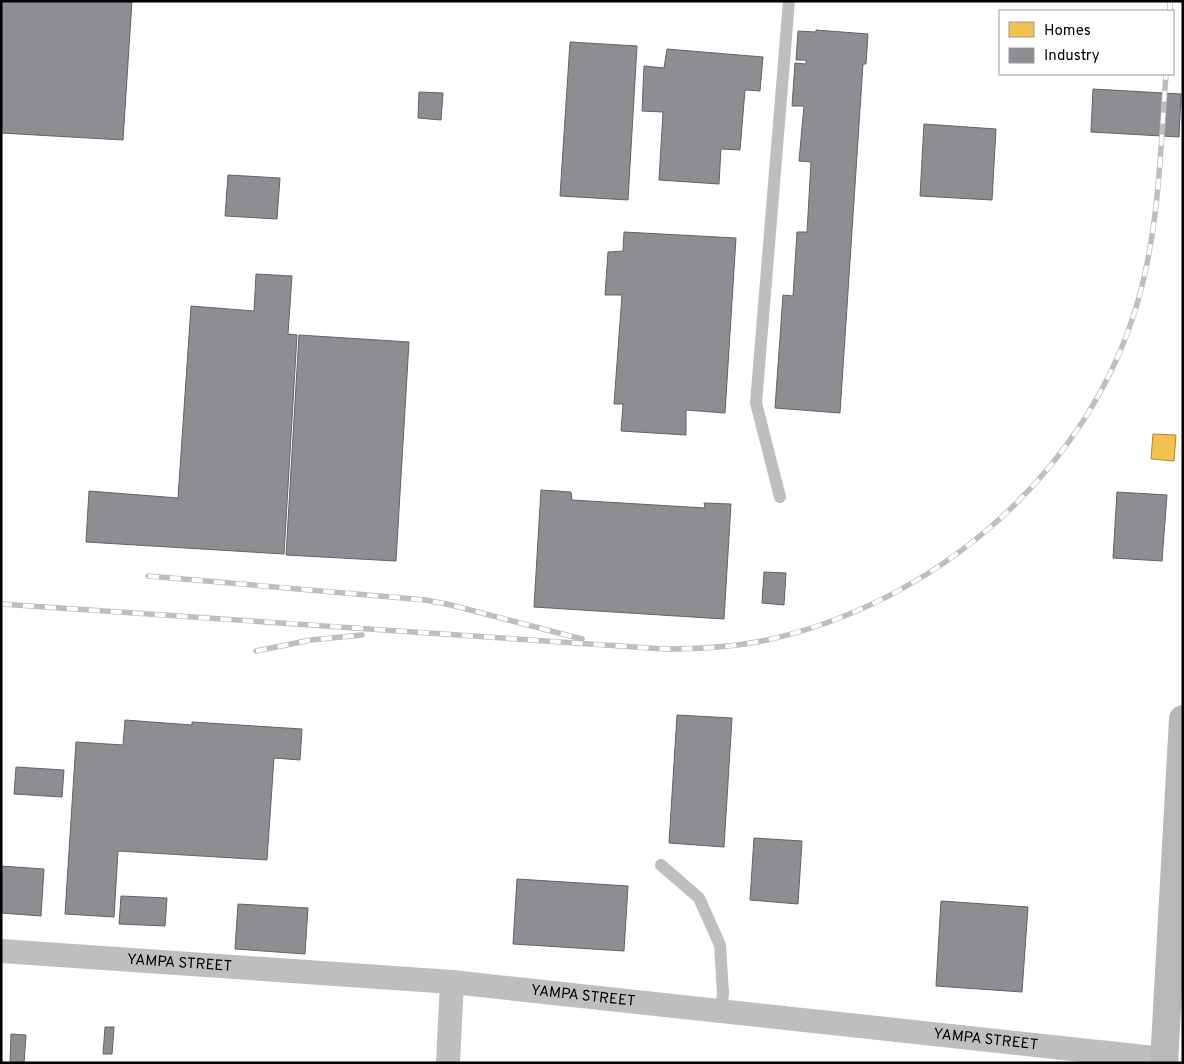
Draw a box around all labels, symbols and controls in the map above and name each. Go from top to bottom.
legend [999,10,1174,75]
text: Homes [1044,22,1091,41]
text: Industry [1044,47,1100,66]
street label: YAMPA STREET [126,950,233,976]
street label: YAMPA STREET [530,981,636,1011]
street label: YAMPA STREET [933,1025,1039,1055]

